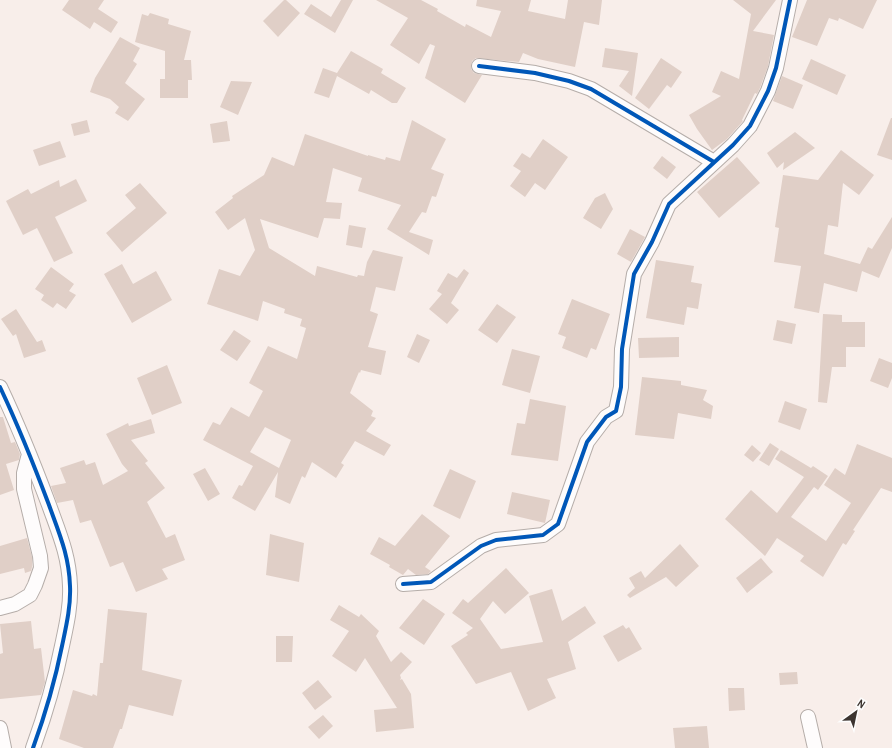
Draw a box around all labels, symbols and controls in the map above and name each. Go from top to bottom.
north arrow [836,692,876,732]
text: N [855,696,868,711]

